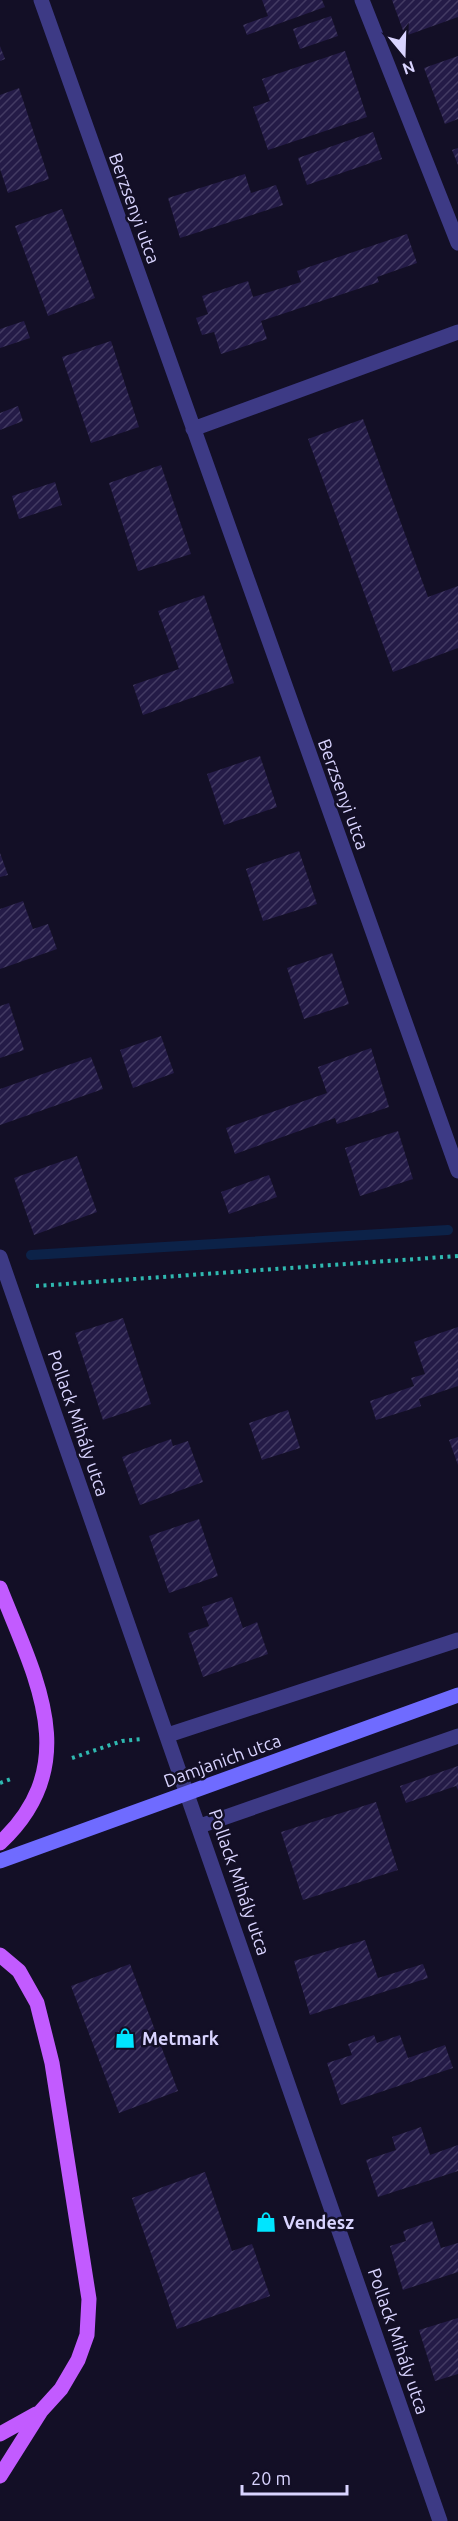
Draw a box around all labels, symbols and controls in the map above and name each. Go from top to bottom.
north arrow [374,24,434,84]
text: N [400,58,417,79]
street label: Berzsenyi utca [106,150,164,266]
street label: Berzsenyi utca [315,736,373,852]
street label: Pollack Mihály utca [45,1347,113,1499]
street label: Damjanich utca [161,1729,283,1791]
street label: Pollack Mihály utca [206,1806,274,1958]
shop icon: Metmark [113,2026,137,2050]
place label: Metmark [142,2028,219,2048]
shop icon: Vendesz [254,2210,278,2234]
place label: Vendesz [283,2212,354,2232]
street label: Pollack Mihály utca [365,2265,433,2417]
scale bar [242,2458,347,2496]
text: 20 m [251,2468,291,2488]

